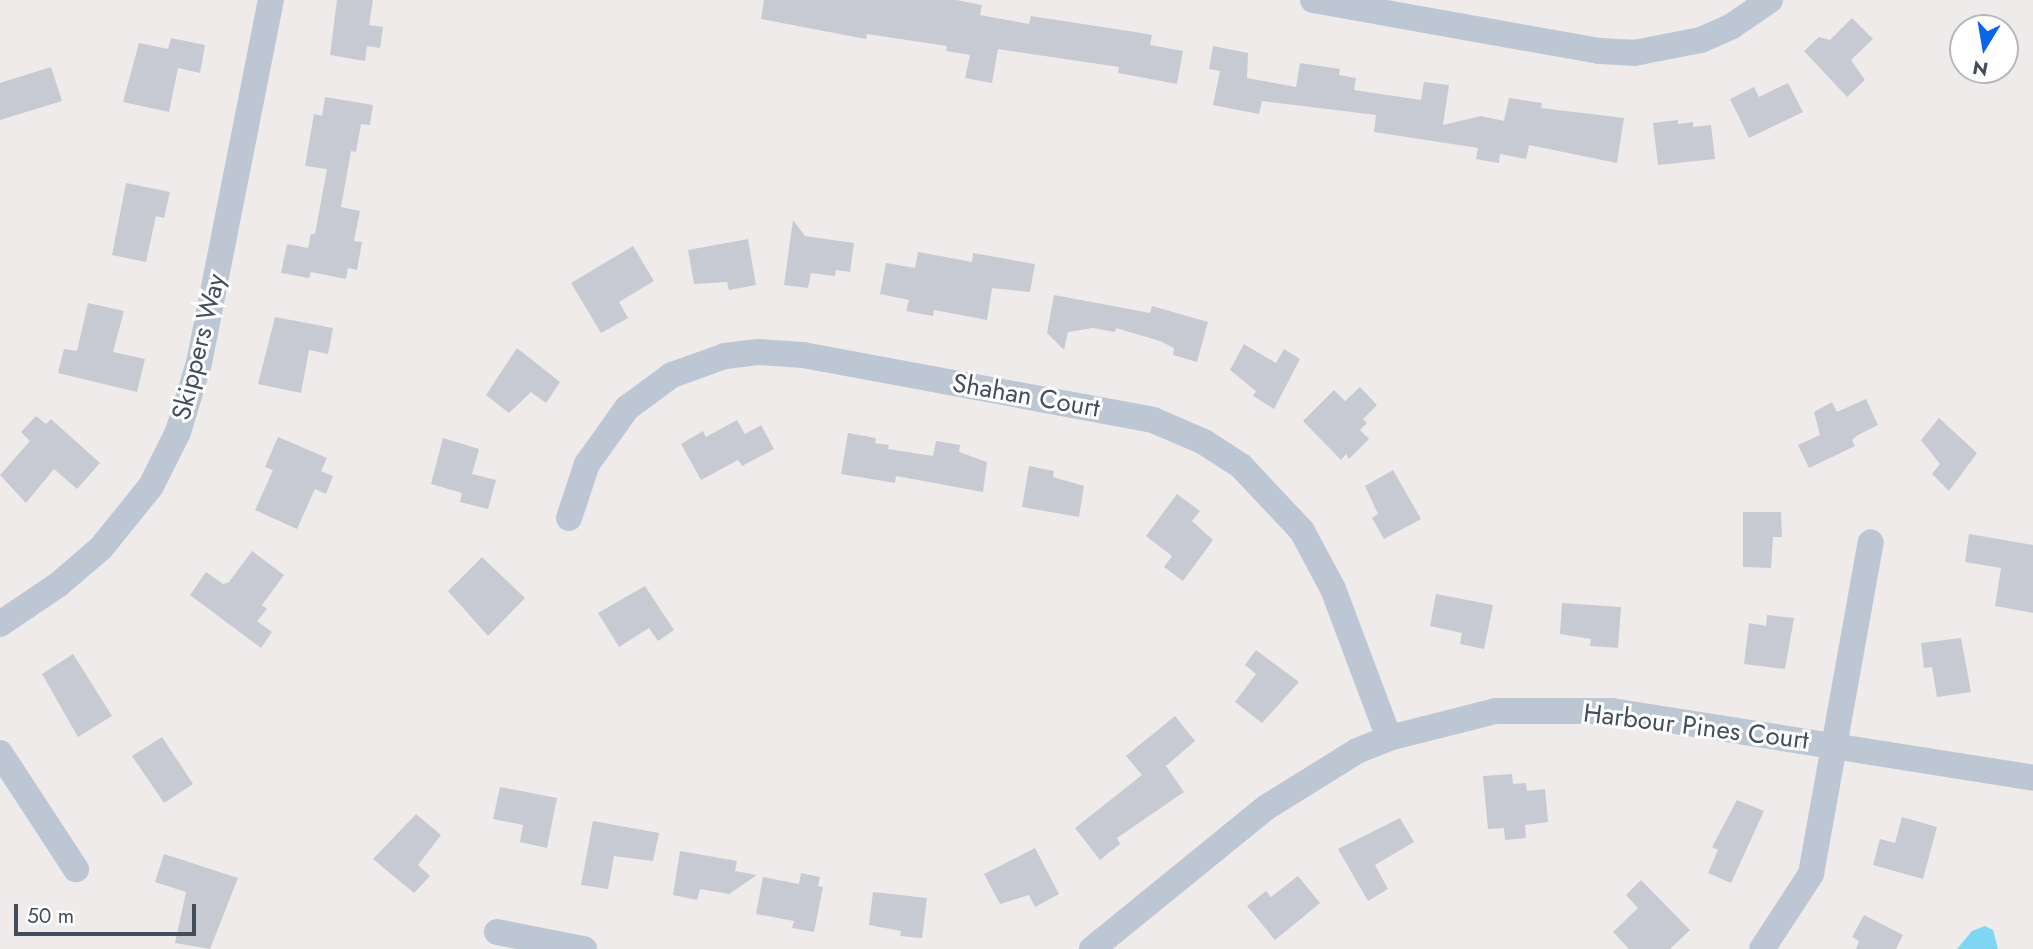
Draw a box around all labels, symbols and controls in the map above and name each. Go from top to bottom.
north arrow [1949,14,2019,84]
text: N [1970,53,1990,83]
street label: Skippers Way [166,271,232,423]
street label: Shahan Court [950,368,1102,424]
street label: Harbour Pines Court [1582,698,1810,756]
scale bar [18,890,200,934]
text: 50 m [27,901,74,931]

